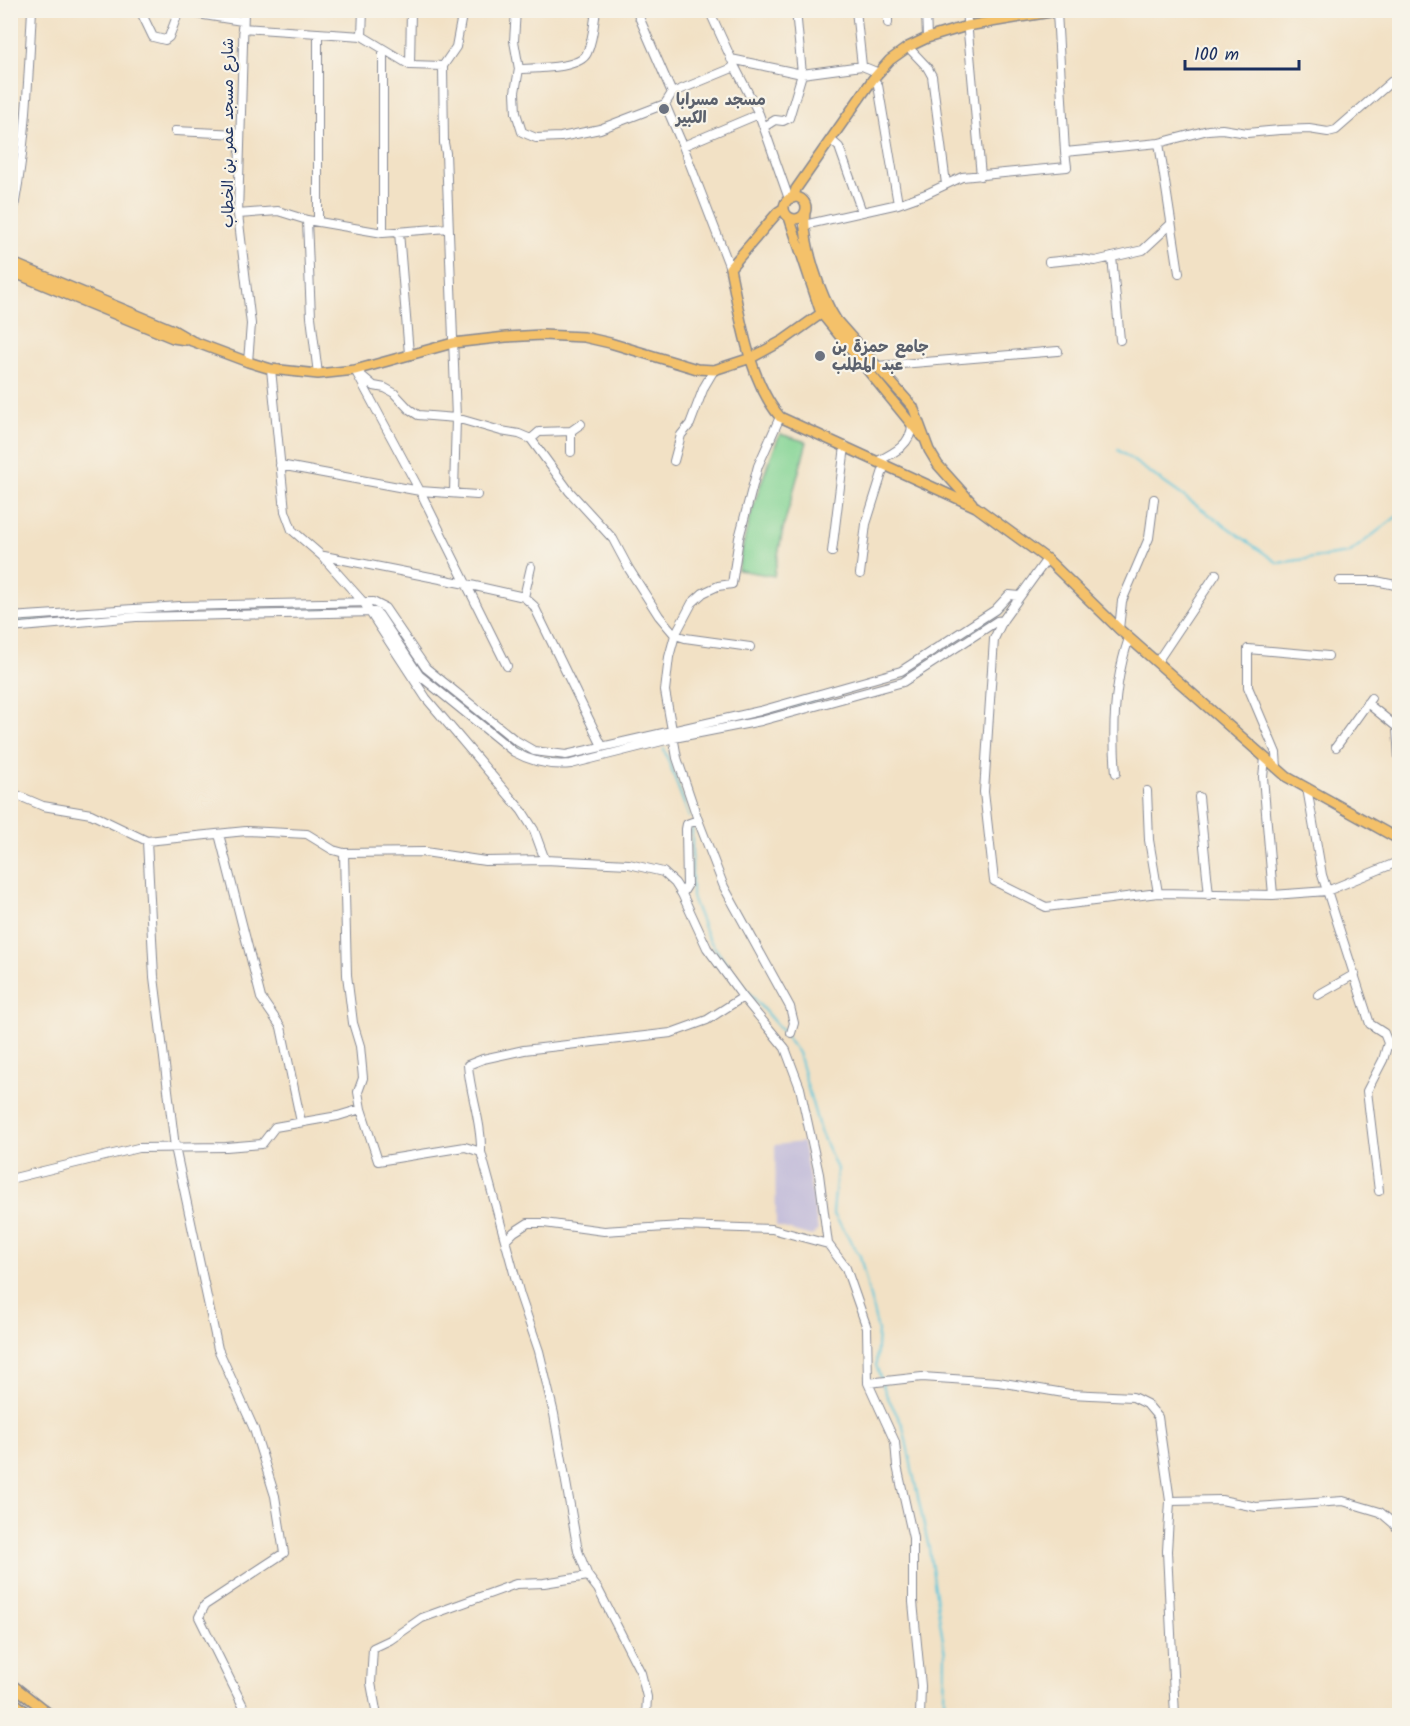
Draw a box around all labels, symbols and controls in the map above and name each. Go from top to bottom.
scale bar [1185,33,1299,71]
street label: شارع مسجد عمر بن الخطاب [216,38,241,228]
text: 100 m [1194,41,1239,70]
place label: مسجد مسرابا الكبير [674,88,766,131]
marker: مسجد مسرابا الكبير [657,102,671,116]
place label: جامع حمزة بن عبد المطلب [832,335,929,378]
marker: جامع حمزة بن عبد المطلب [813,349,827,363]

